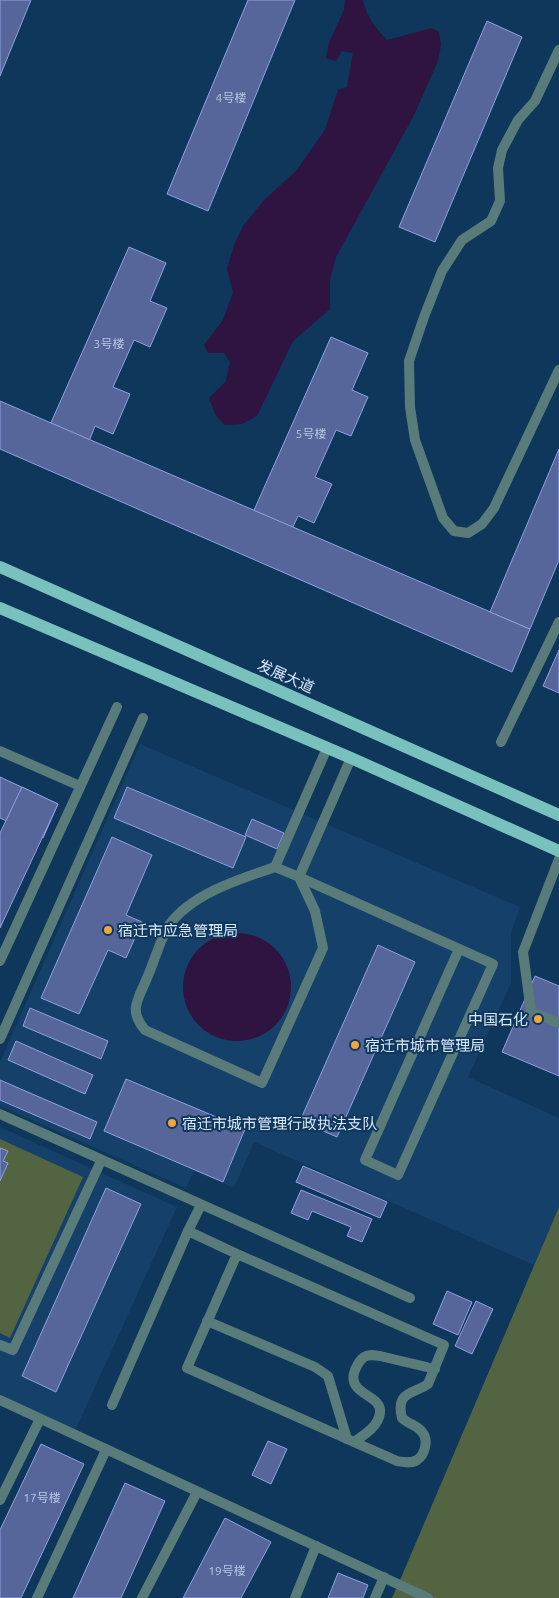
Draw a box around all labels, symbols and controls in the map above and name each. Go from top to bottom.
house number: 4号楼 [216,91,246,104]
house number: 3号楼 [94,337,124,350]
house number: 5号楼 [296,427,326,440]
street label: 发展大道 [255,656,317,696]
place label: 宿迁市应急管理局 [118,922,238,939]
marker: 宿迁市应急管理局 [102,924,114,936]
place label: 中国石化 [468,1011,528,1028]
marker: 中国石化 [532,1013,544,1025]
place label: 宿迁市城市管理局 [365,1037,485,1054]
marker: 宿迁市城市管理局 [349,1039,361,1051]
place label: 宿迁市城市管理行政执法支队 [182,1115,377,1132]
marker: 宿迁市城市管理行政执法支队 [166,1117,178,1129]
house number: 17号楼 [23,1491,61,1504]
house number: 19号楼 [208,1564,246,1577]

